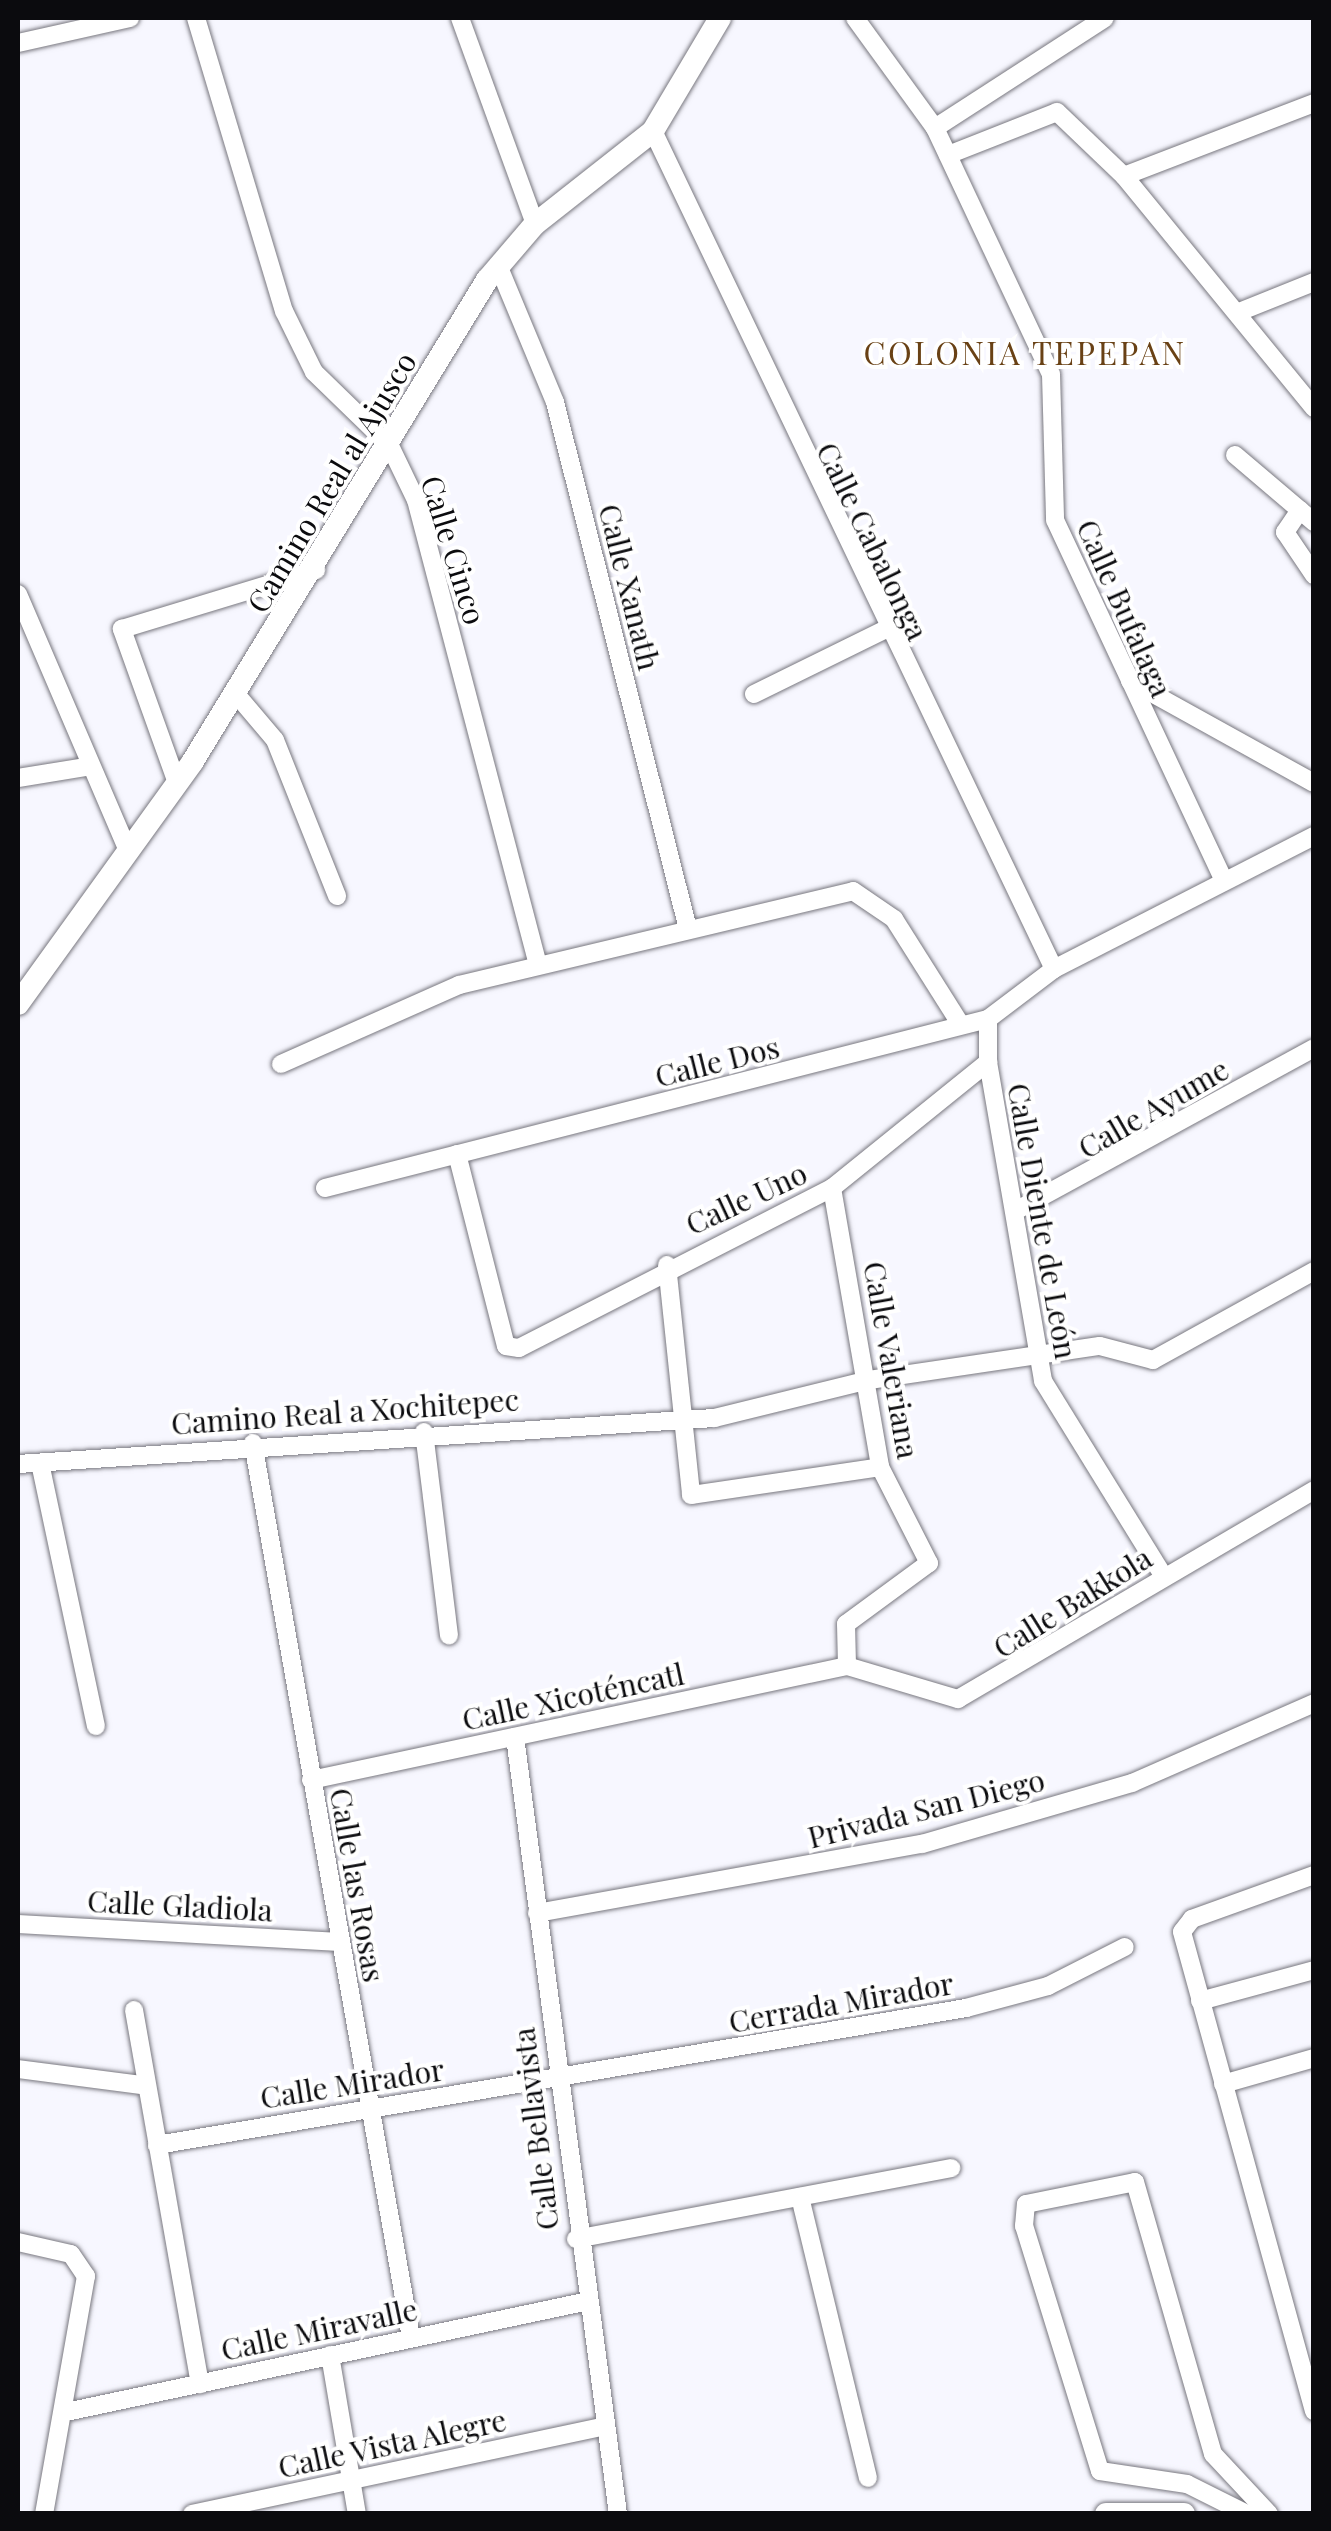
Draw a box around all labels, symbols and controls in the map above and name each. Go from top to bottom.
district label: COLONIA TEPEPAN [863,333,1187,371]
street label: Camino Real al Ajusco [239,345,423,619]
street label: Calle Cabalonga [810,436,936,646]
street label: Calle Cinco [414,471,494,629]
street label: Calle Xanath [592,500,668,674]
street label: Calle Bufalaga [1070,514,1180,702]
street label: Calle Dos [651,1028,783,1094]
street label: Calle Ayume [1071,1050,1235,1166]
street label: Calle Diente de León [1001,1080,1085,1362]
street label: Calle Uno [680,1154,812,1242]
street label: Calle Valeriana [857,1258,927,1462]
street label: Camino Real a Xochitepec [169,1381,521,1441]
street label: Calle Bakkola [986,1539,1158,1665]
street label: Calle Xicoténcatl [459,1655,687,1737]
street label: Privada San Diego [804,1761,1048,1855]
street label: Calle las Rosas [323,1785,393,1985]
street label: Calle Gladiola [86,1882,274,1928]
street label: Cerrada Mirador [726,1965,956,2039]
street label: Calle Bellavista [505,2026,565,2232]
street label: Calle Mirador [258,2051,446,2115]
street label: Calle Miravalle [218,2291,420,2367]
street label: Calle Vista Alegre [274,2401,510,2485]

